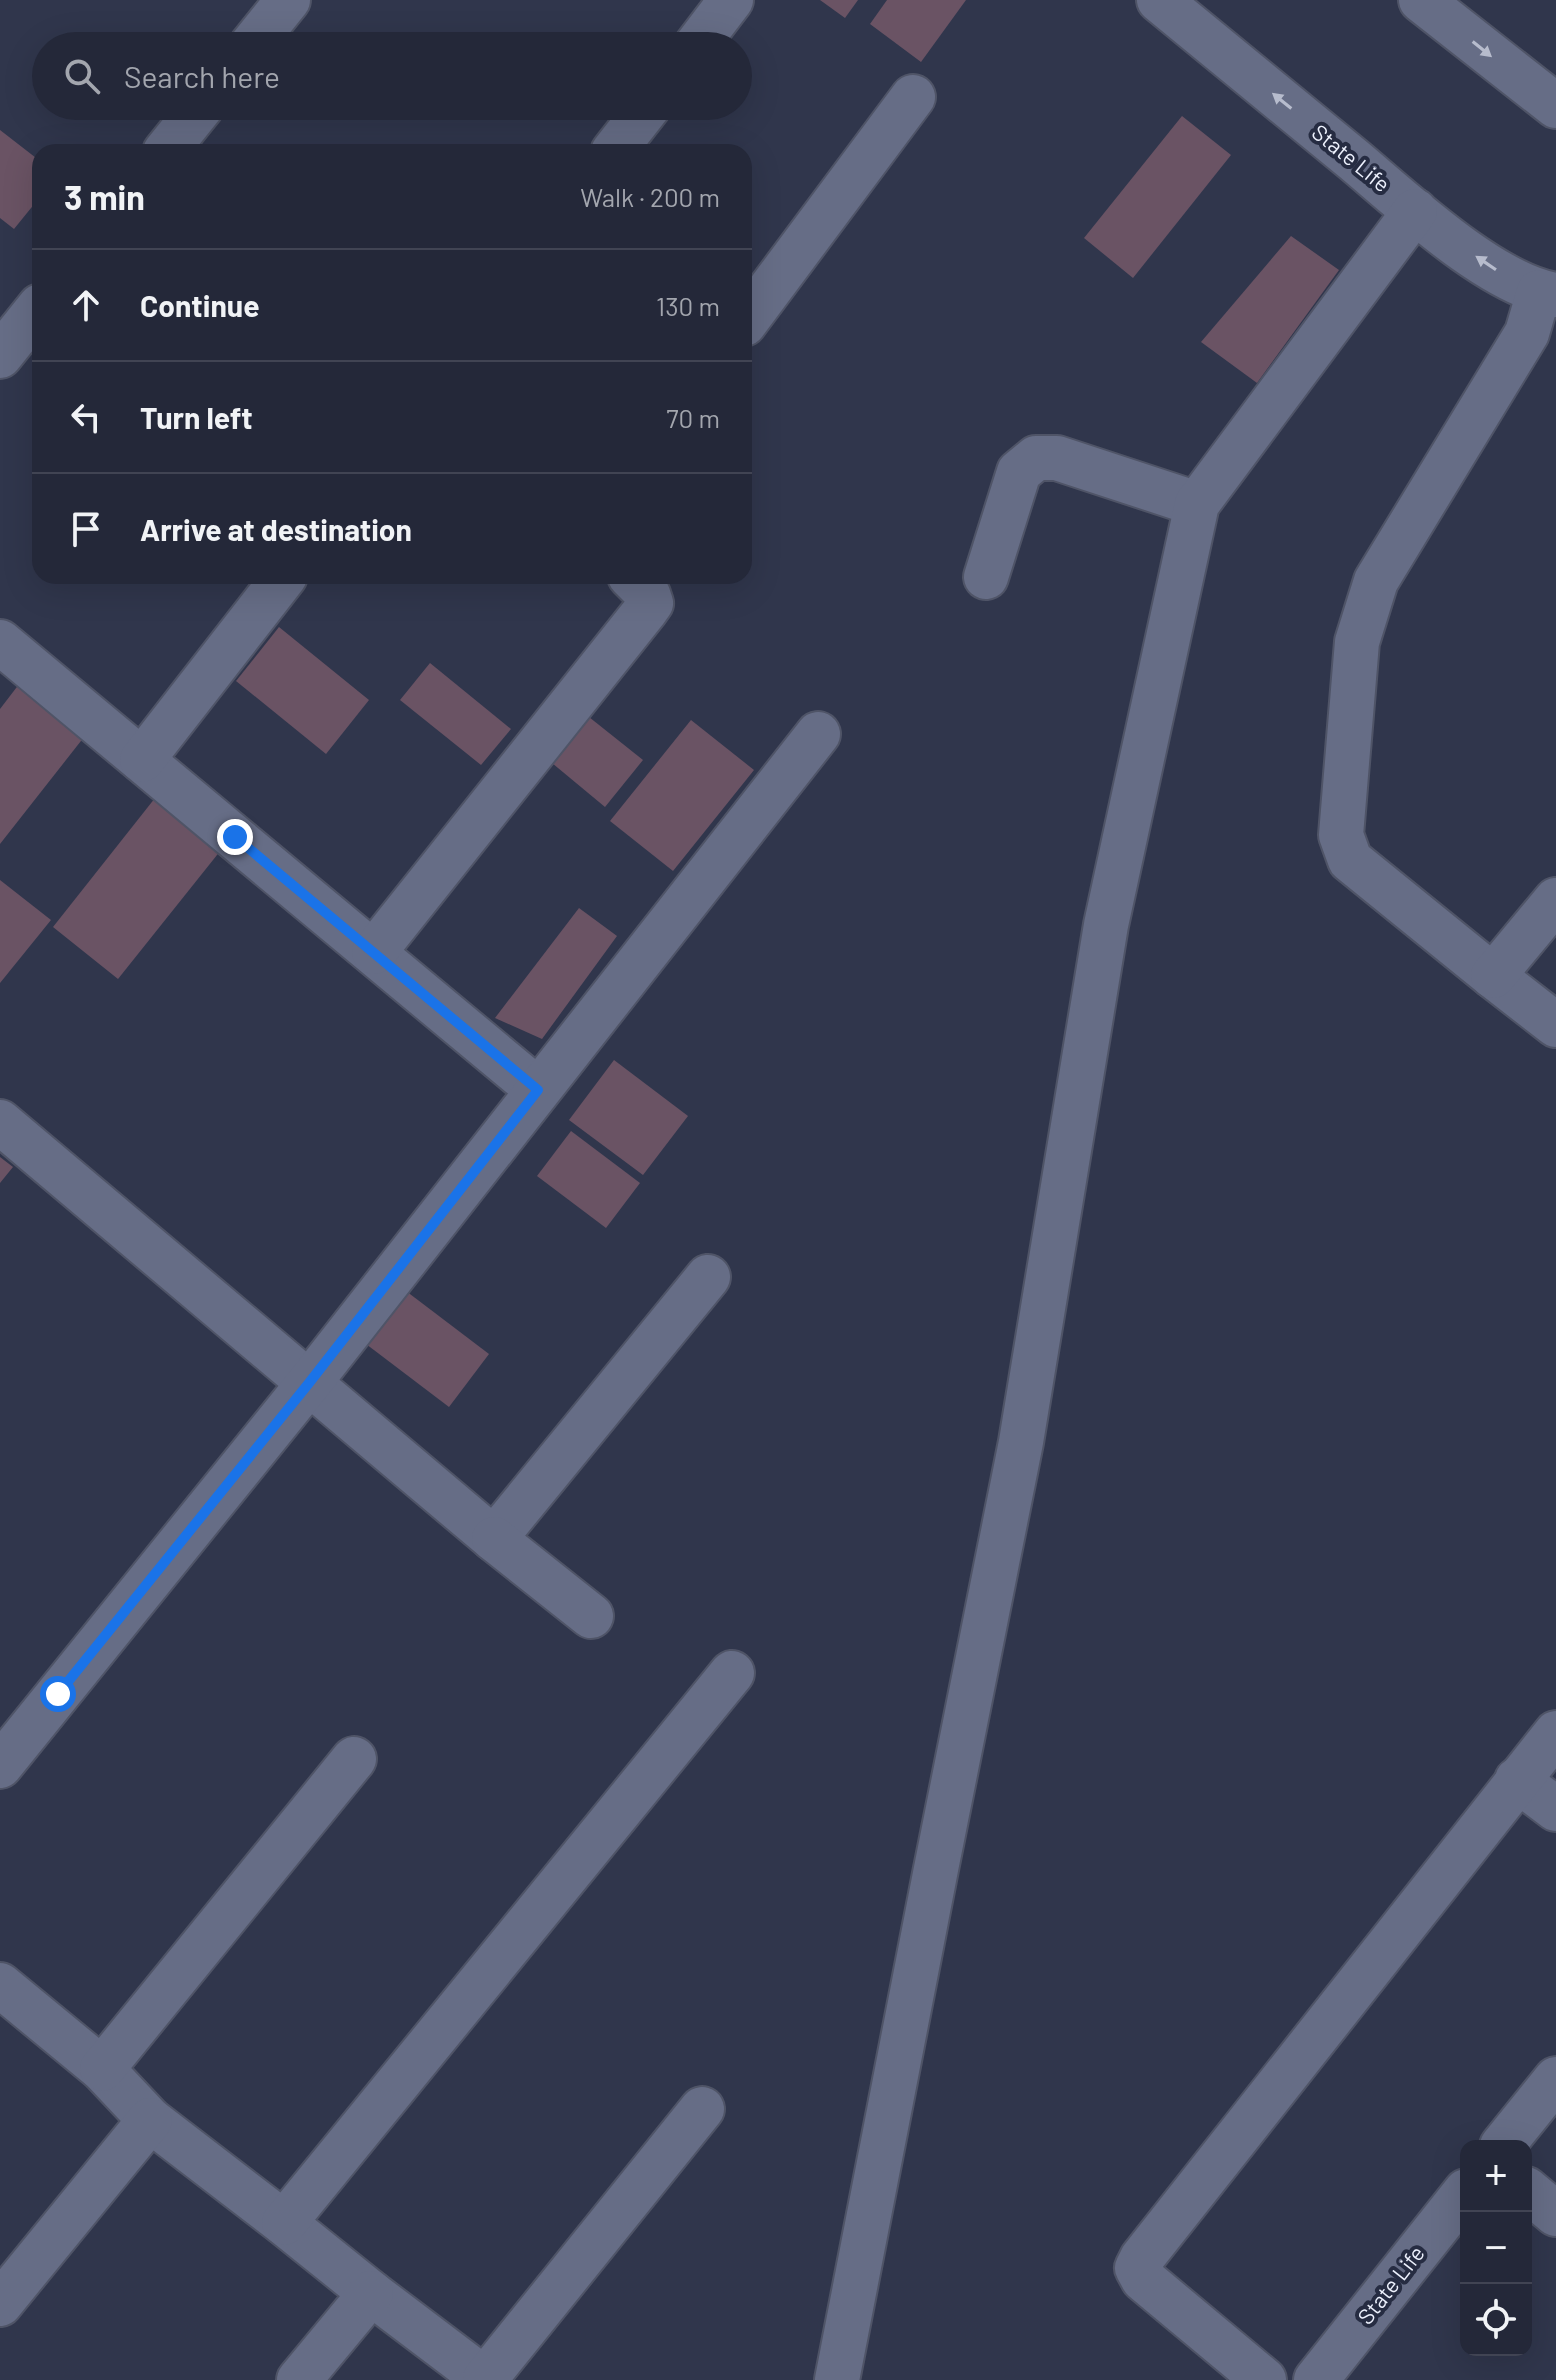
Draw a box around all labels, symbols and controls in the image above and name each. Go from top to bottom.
search box [32,32,752,120]
one-way arrow [1472,40,1492,56]
icon: search [60,54,104,98]
text: Search here [124,58,280,94]
one-way arrow [1273,93,1293,110]
street label: State Life [1308,118,1396,196]
text: 3 min [64,176,145,217]
text: Walk · 200 m [580,181,720,212]
one-way arrow [1475,256,1497,271]
icon: ahead [64,283,108,327]
text: Continue [140,287,260,323]
text: 130 m [656,290,720,321]
icon: left [64,395,108,439]
text: Turn left [140,399,253,435]
text: 70 m [666,402,720,433]
icon: arrive [64,507,108,551]
text: Arrive at destination [140,511,412,547]
route end [217,819,253,855]
route start [40,1676,76,1712]
map controls [1460,2140,1532,2356]
button: + [1460,2140,1532,2212]
button: − [1460,2212,1532,2284]
street label: State Life [1352,2240,1429,2329]
button: locate [1460,2284,1532,2356]

